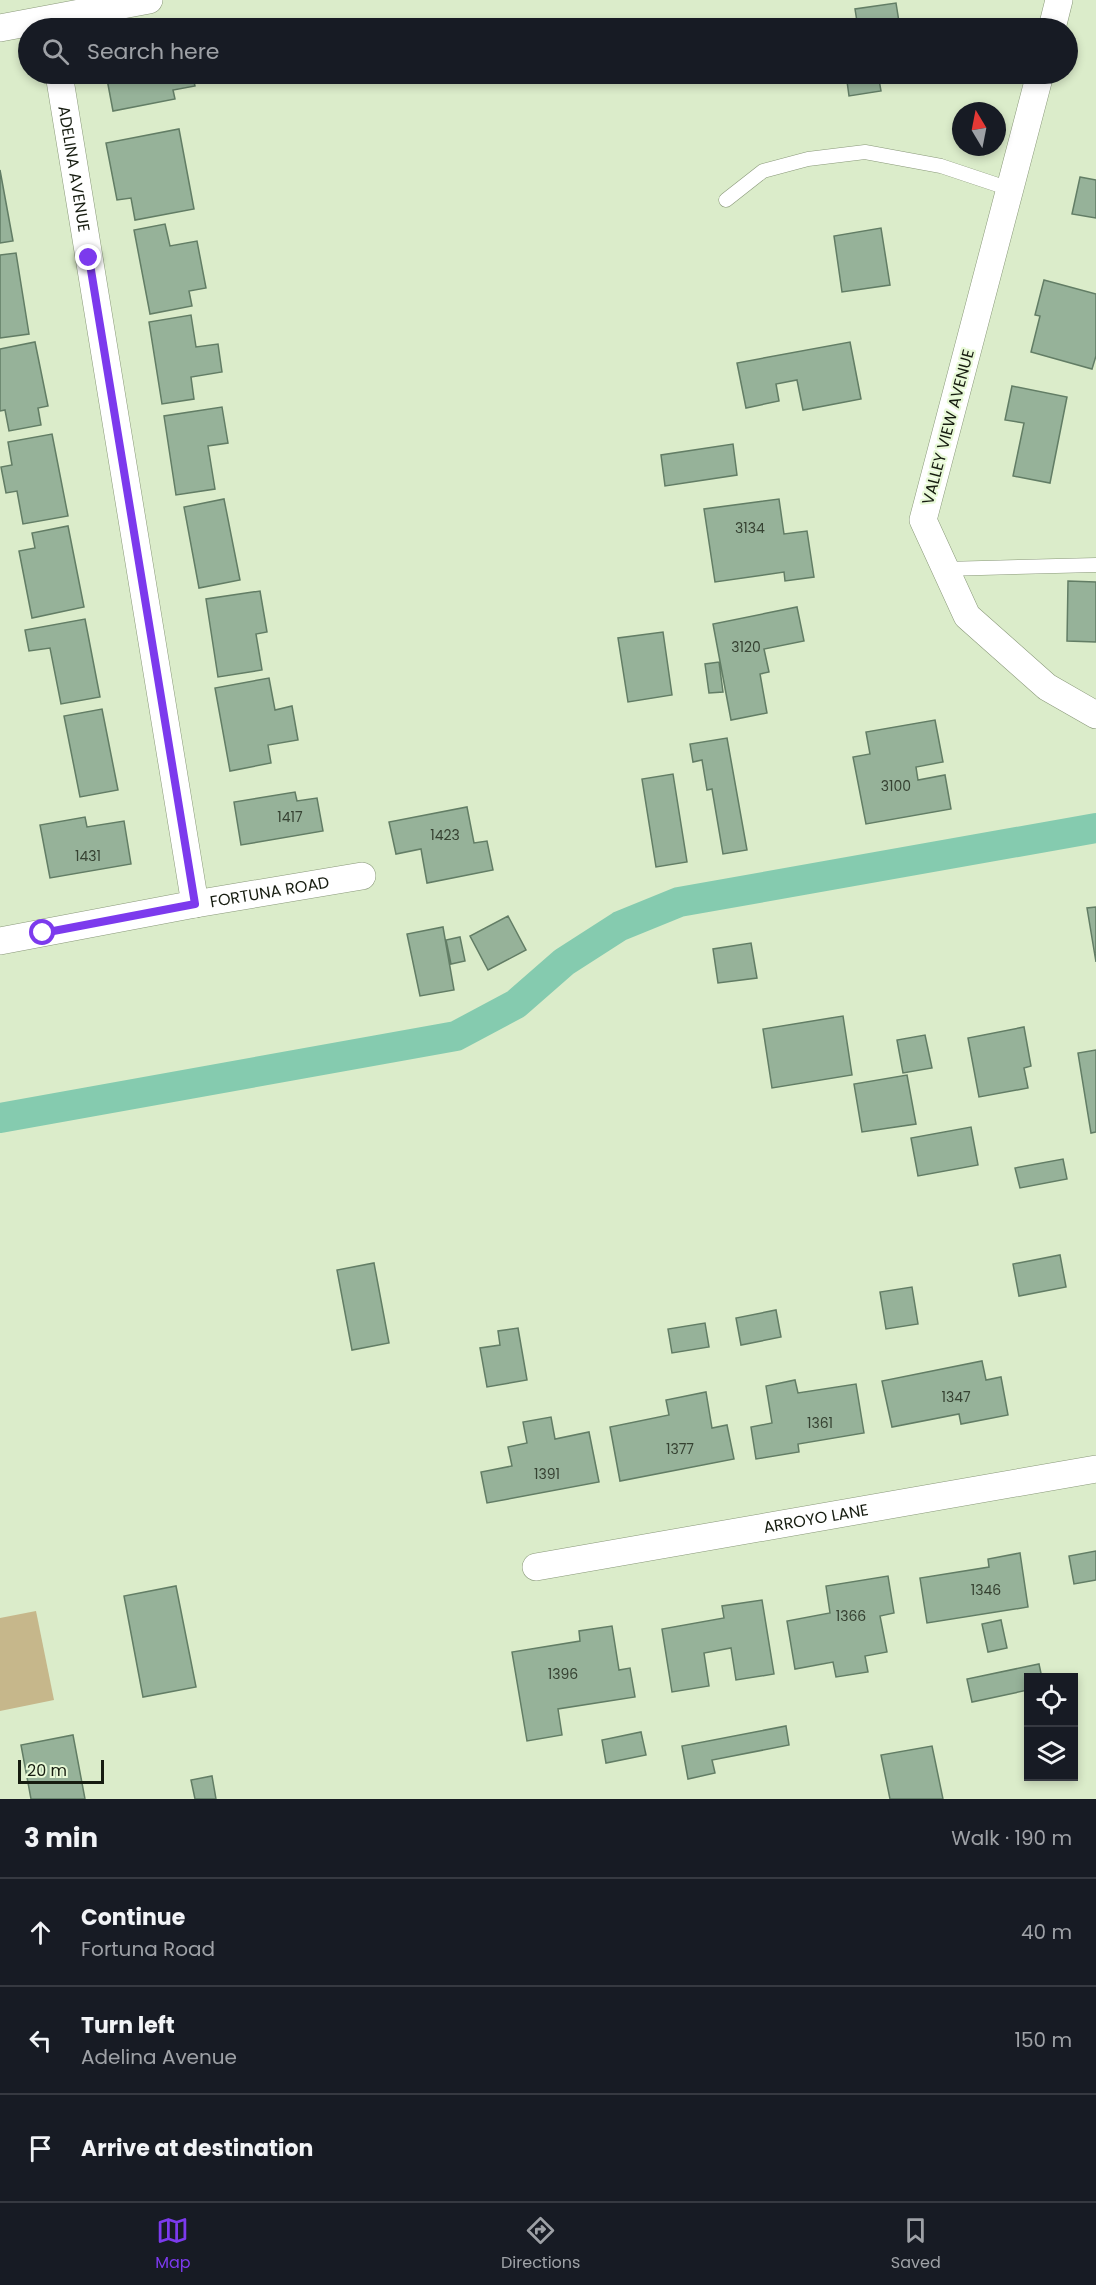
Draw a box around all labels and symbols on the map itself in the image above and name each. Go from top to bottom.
north arrow [952,102,1006,156]
street label: ADELINA AVENUE [53,104,96,234]
route end [75,244,101,270]
street label: VALLEY VIEW AVENUE [916,347,980,507]
house number: 3134 [735,518,765,538]
house number: 3120 [731,637,761,657]
house number: 3100 [881,776,911,796]
house number: 1417 [277,807,303,827]
house number: 1423 [430,825,460,845]
house number: 1431 [75,846,101,866]
street label: FORTUNA ROAD [208,870,331,913]
route start [29,919,55,945]
house number: 1347 [941,1387,971,1407]
house number: 1361 [807,1413,833,1433]
house number: 1377 [666,1439,694,1459]
house number: 1391 [534,1464,560,1484]
street label: ARROYO LANE [761,1498,870,1539]
house number: 1346 [971,1580,1001,1600]
house number: 1366 [836,1606,866,1626]
house number: 1396 [548,1664,578,1684]
scale bar [18,1757,104,1784]

